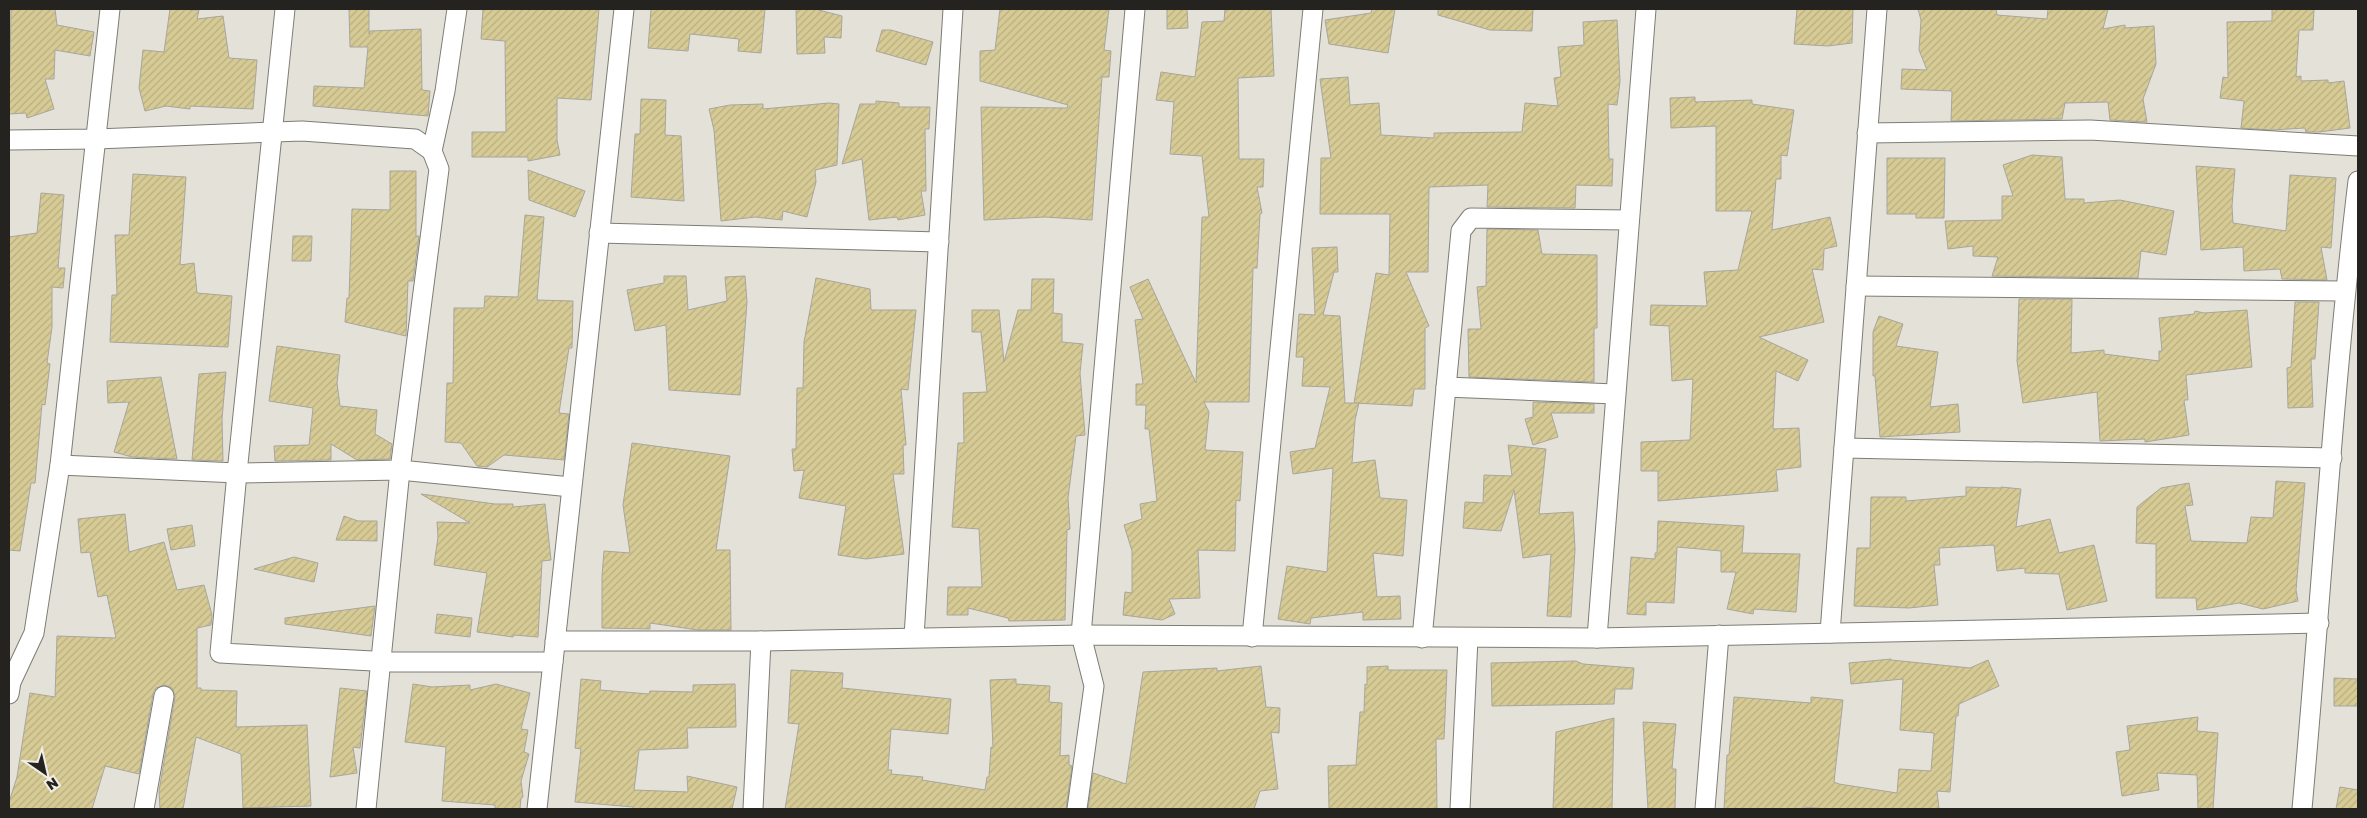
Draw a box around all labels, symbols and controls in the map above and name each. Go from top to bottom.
north arrow [20,748,70,798]
text: N [43,774,62,794]

